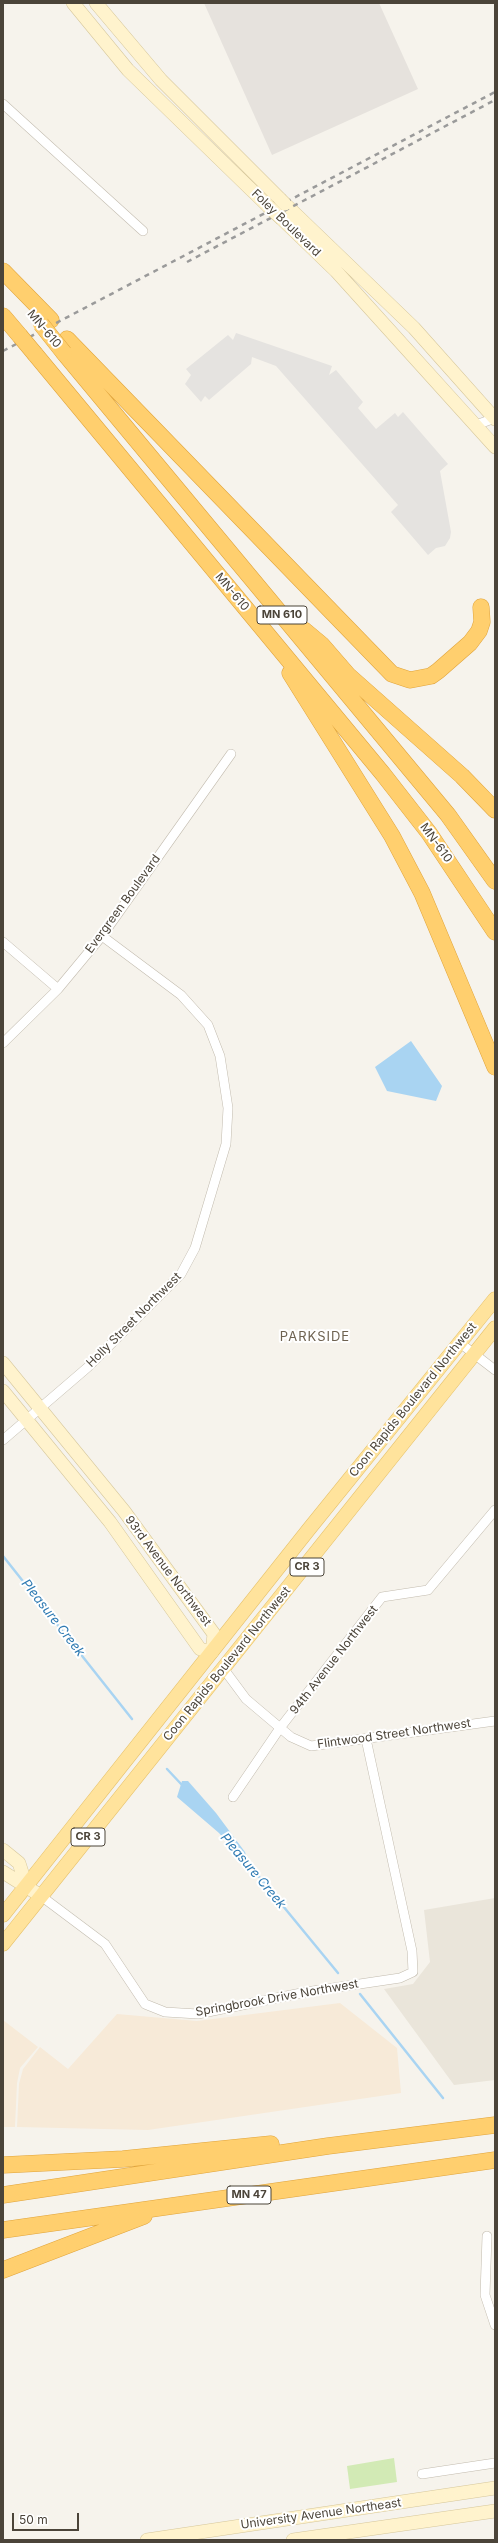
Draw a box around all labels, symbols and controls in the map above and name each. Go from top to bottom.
street label: Foley Boulevard [248,186,324,260]
street label: MN-610 [24,307,64,351]
street label: MN-610 [212,570,252,614]
road number: MN 610 [257,606,307,624]
street label: MN-610 [417,820,455,866]
street label: Evergreen Boulevard [82,852,164,956]
street label: Holly Street Northwest [84,1270,184,1370]
street label: Coon Rapids Boulevard Northwest [346,1320,480,1480]
district label: PARKSIDE [280,1329,350,1345]
street label: 93rd Avenue Northwest [122,1513,214,1629]
road number: CR 3 [290,1558,324,1576]
water label: Pleasure Creek [18,1576,88,1660]
street label: Coon Rapids Boulevard Northwest [160,1584,294,1744]
street label: 94th Avenue Northwest [287,1603,381,1717]
street label: Flintwood Street Northwest [316,1716,472,1752]
road number: CR 3 [71,1828,105,1846]
water label: Pleasure Creek [217,1830,289,1912]
street label: Springbrook Drive Northwest [194,1977,360,2019]
road number: MN 47 [227,2186,271,2204]
street label: University Avenue Northeast [240,2496,402,2532]
scale bar [14,2505,81,2531]
text: 50 m [19,2512,48,2527]

